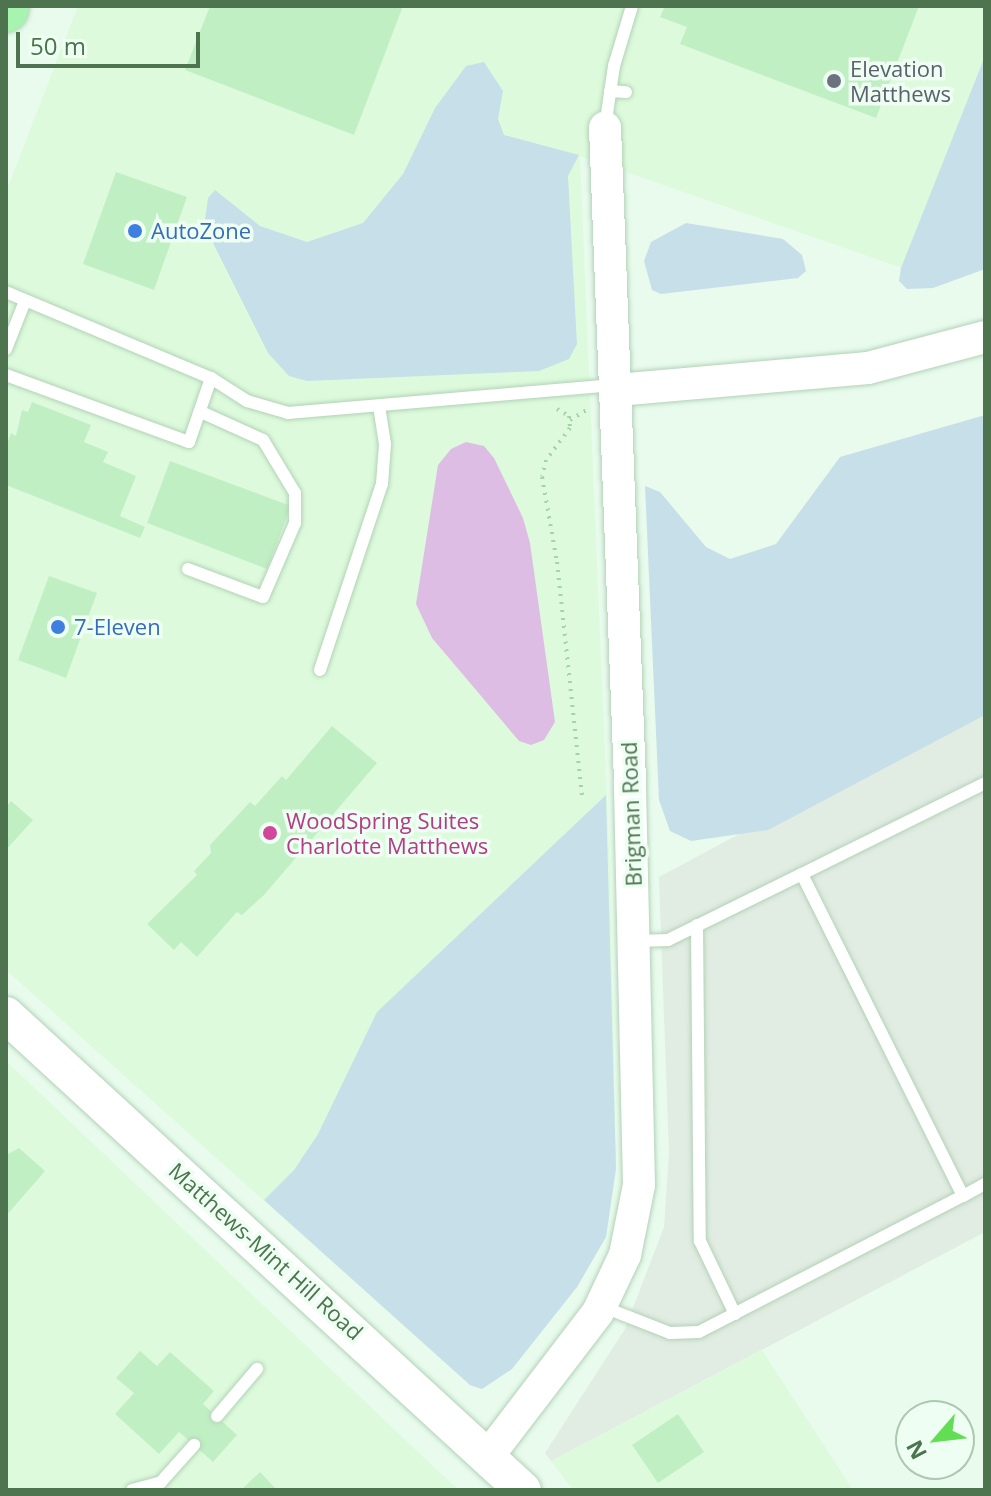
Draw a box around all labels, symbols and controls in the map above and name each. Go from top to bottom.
scale bar [20,16,204,66]
text: 50 m [30,29,86,62]
place label: Elevation Matthews [850,55,951,106]
marker: Elevation Matthews [825,72,843,90]
place label: AutoZone [151,218,251,244]
marker: AutoZone [126,222,144,240]
place label: 7-Eleven [74,614,161,640]
marker: 7-Eleven [49,618,67,636]
street label: Brigman Road [615,741,647,887]
place label: WoodSpring Suites Charlotte Matthews [286,807,488,858]
marker: WoodSpring Suites Charlotte Matthews [261,824,279,842]
street label: Matthews-Mint Hill Road [164,1157,368,1345]
north arrow [895,1400,975,1480]
text: N [898,1435,933,1465]

